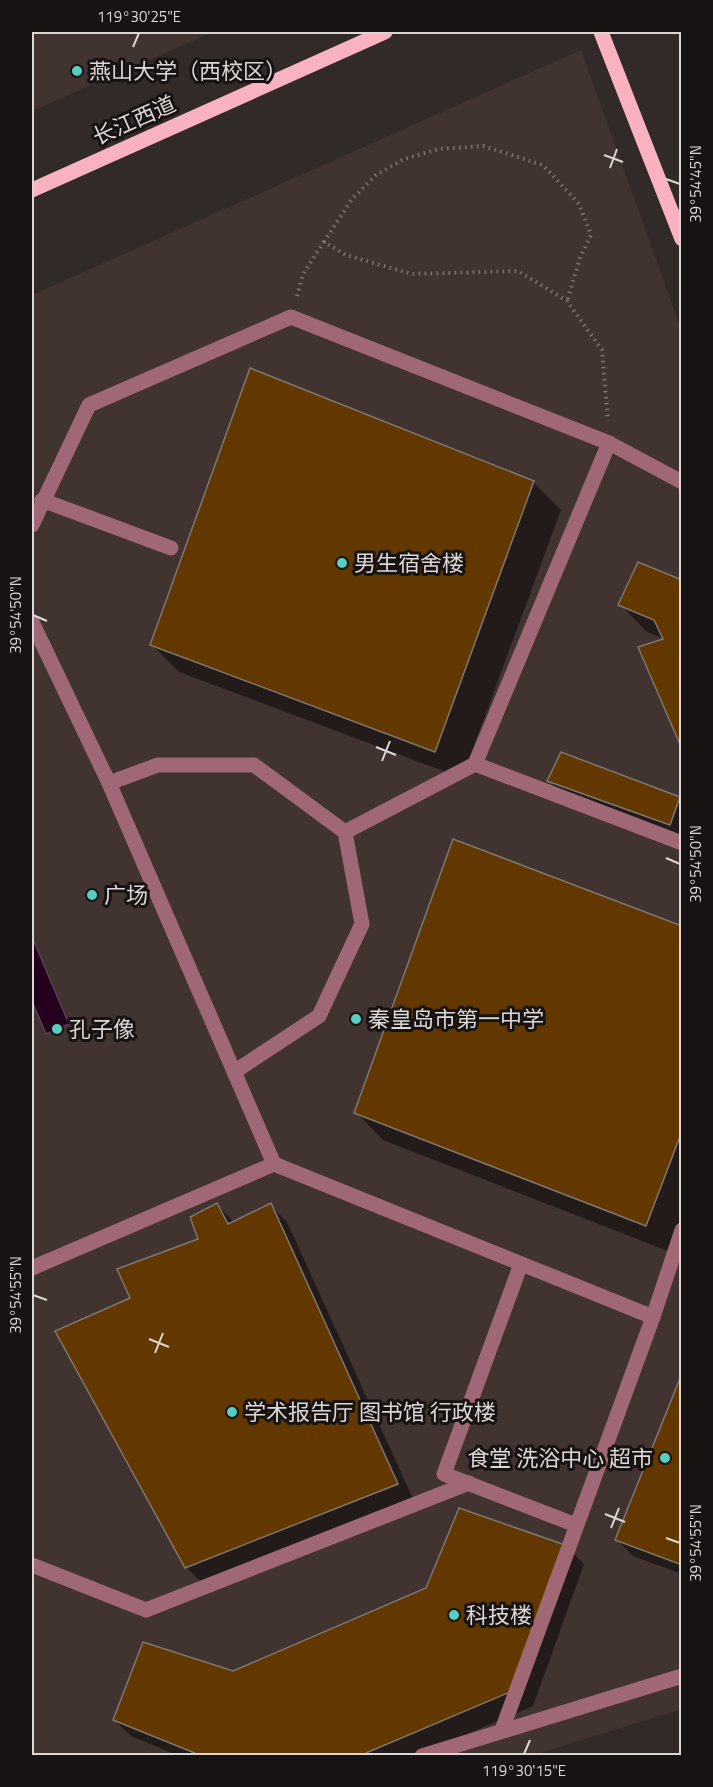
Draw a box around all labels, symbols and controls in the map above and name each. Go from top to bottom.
text: 119°30'25"E [97,5,181,28]
place label: 燕山大学（西校区） [89,54,287,88]
marker: 燕山大学（西校区） [70,64,84,78]
street label: 长江西道 [87,87,181,153]
text: 39°54'45"N [684,145,707,223]
place label: 男生宿舍楼 [354,546,464,580]
marker: 男生宿舍楼 [335,556,349,570]
text: 39°54'50"N [4,576,27,654]
text: 39°54'50"N [684,825,707,903]
place label: 广场 [104,878,148,912]
marker: 广场 [85,888,99,902]
place label: 秦皇岛市第一中学 [368,1002,544,1036]
place label: 孔子像 [69,1012,135,1046]
marker: 秦皇岛市第一中学 [349,1012,363,1026]
marker: 孔子像 [50,1022,64,1036]
text: 39°54'55"N [4,1256,27,1334]
place label: 学术报告厅 图书馆 行政楼 [244,1395,496,1429]
marker: 学术报告厅 图书馆 行政楼 [225,1405,239,1419]
place label: 食堂 洗浴中心 超市 [467,1441,653,1475]
marker: 食堂 洗浴中心 超市 [658,1451,672,1465]
text: 39°54'55"N [684,1504,707,1582]
place label: 科技楼 [466,1598,532,1632]
marker: 科技楼 [447,1608,461,1622]
text: 119°30'15"E [482,1759,566,1782]

